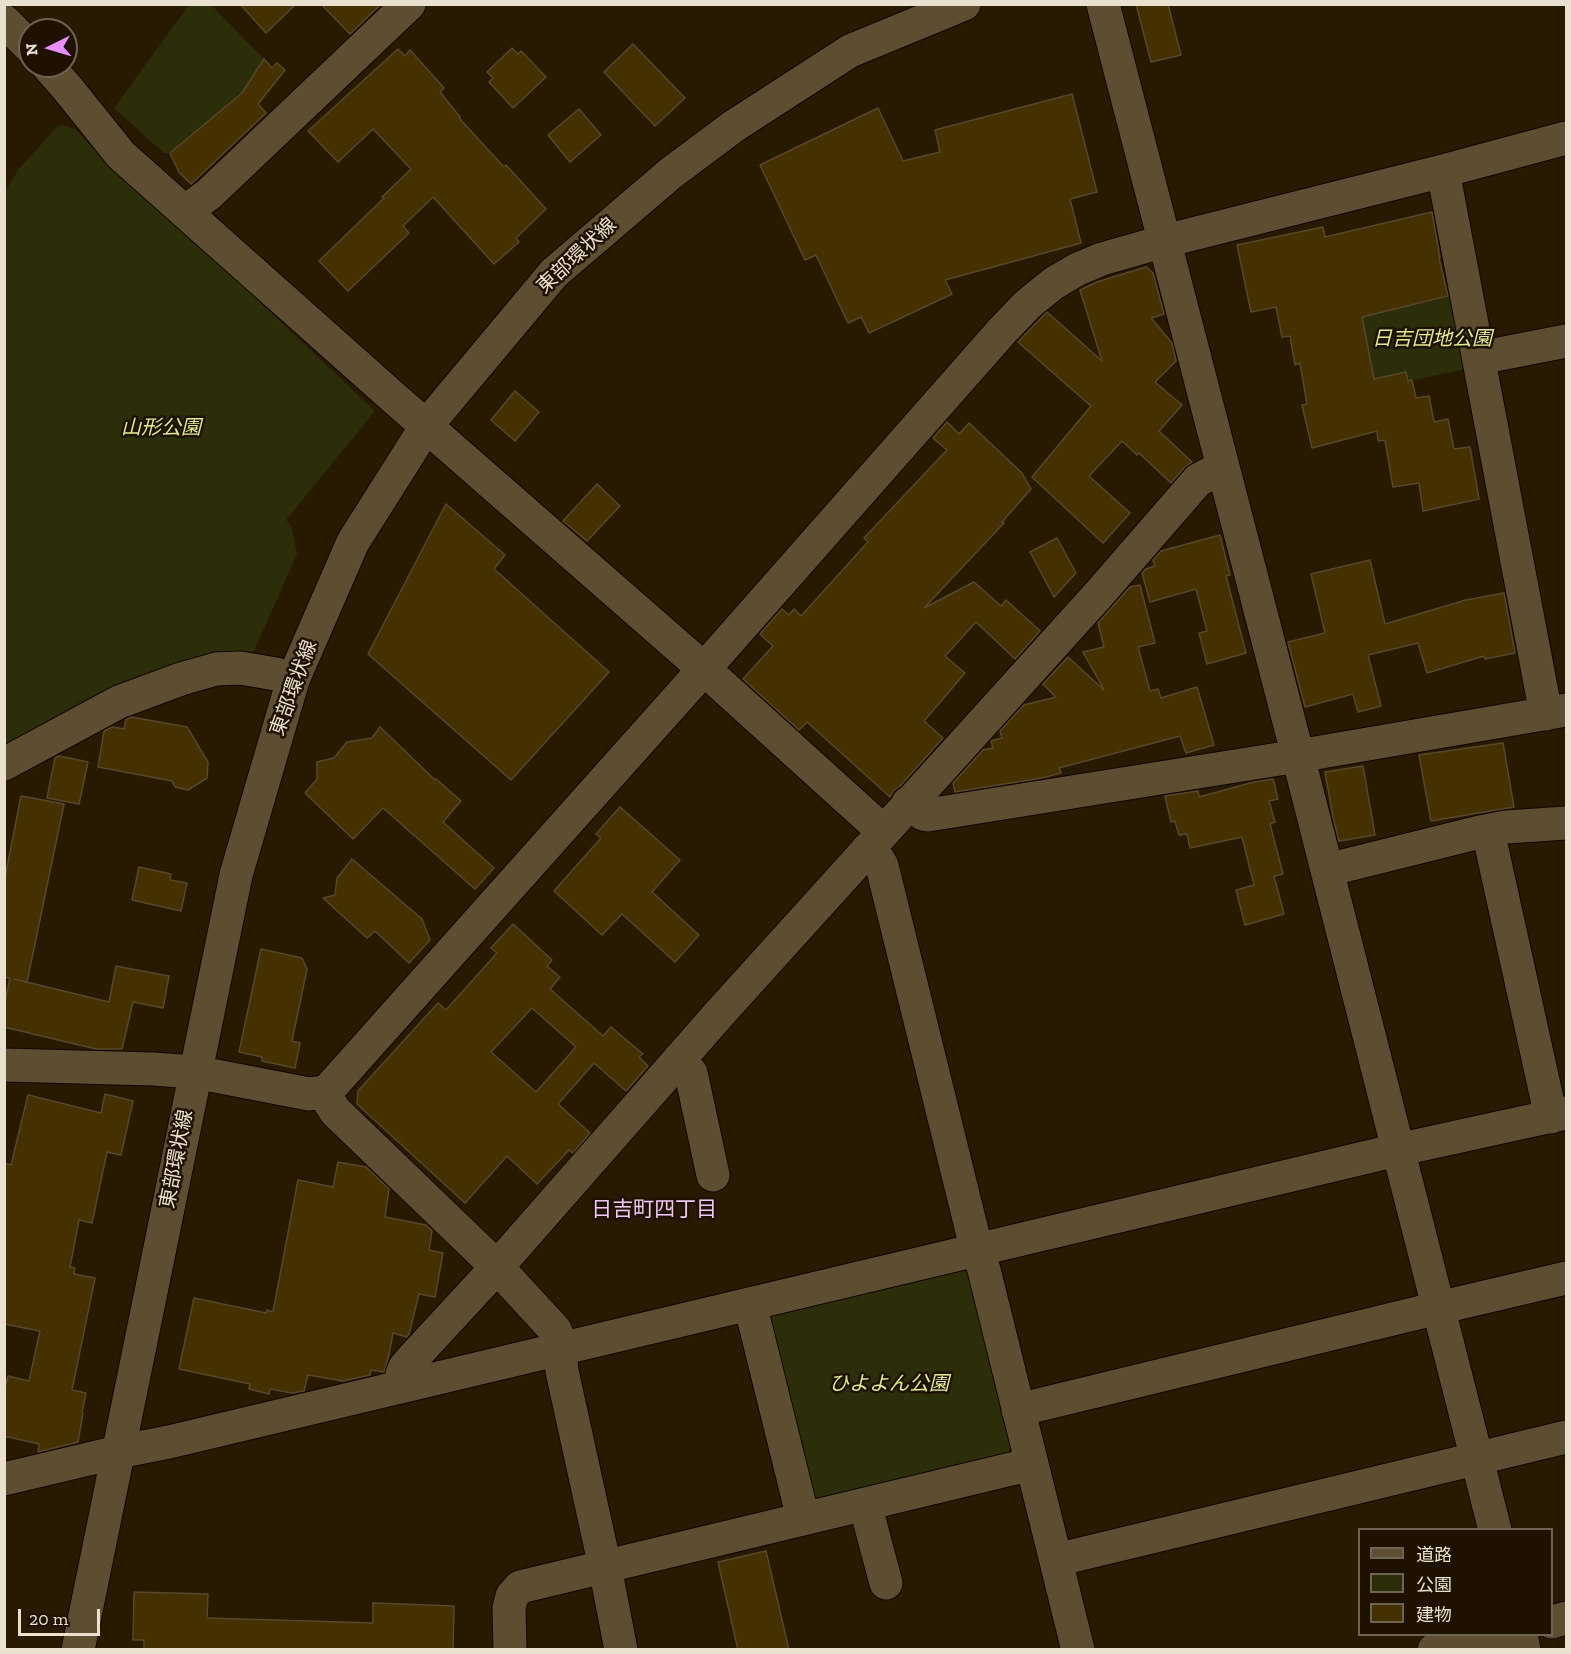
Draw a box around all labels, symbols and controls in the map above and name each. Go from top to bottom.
north arrow [18,18,78,78]
text: N [22,43,42,56]
street label: 東部環状線 [532,213,622,299]
park label: 日吉団地公園 [1372,327,1492,351]
park label: 山形公園 [121,416,201,440]
street label: 東部環状線 [266,637,322,739]
street label: 東部環状線 [156,1108,198,1210]
district label: 日吉町四丁目 [591,1197,717,1223]
park label: ひよよん公園 [829,1372,949,1396]
legend [1358,1528,1553,1636]
text: 道路 [1416,1544,1452,1566]
text: 公園 [1416,1574,1452,1596]
scale bar [21,1597,104,1635]
text: 建物 [1416,1604,1452,1626]
text: 20 m [29,1608,68,1630]

